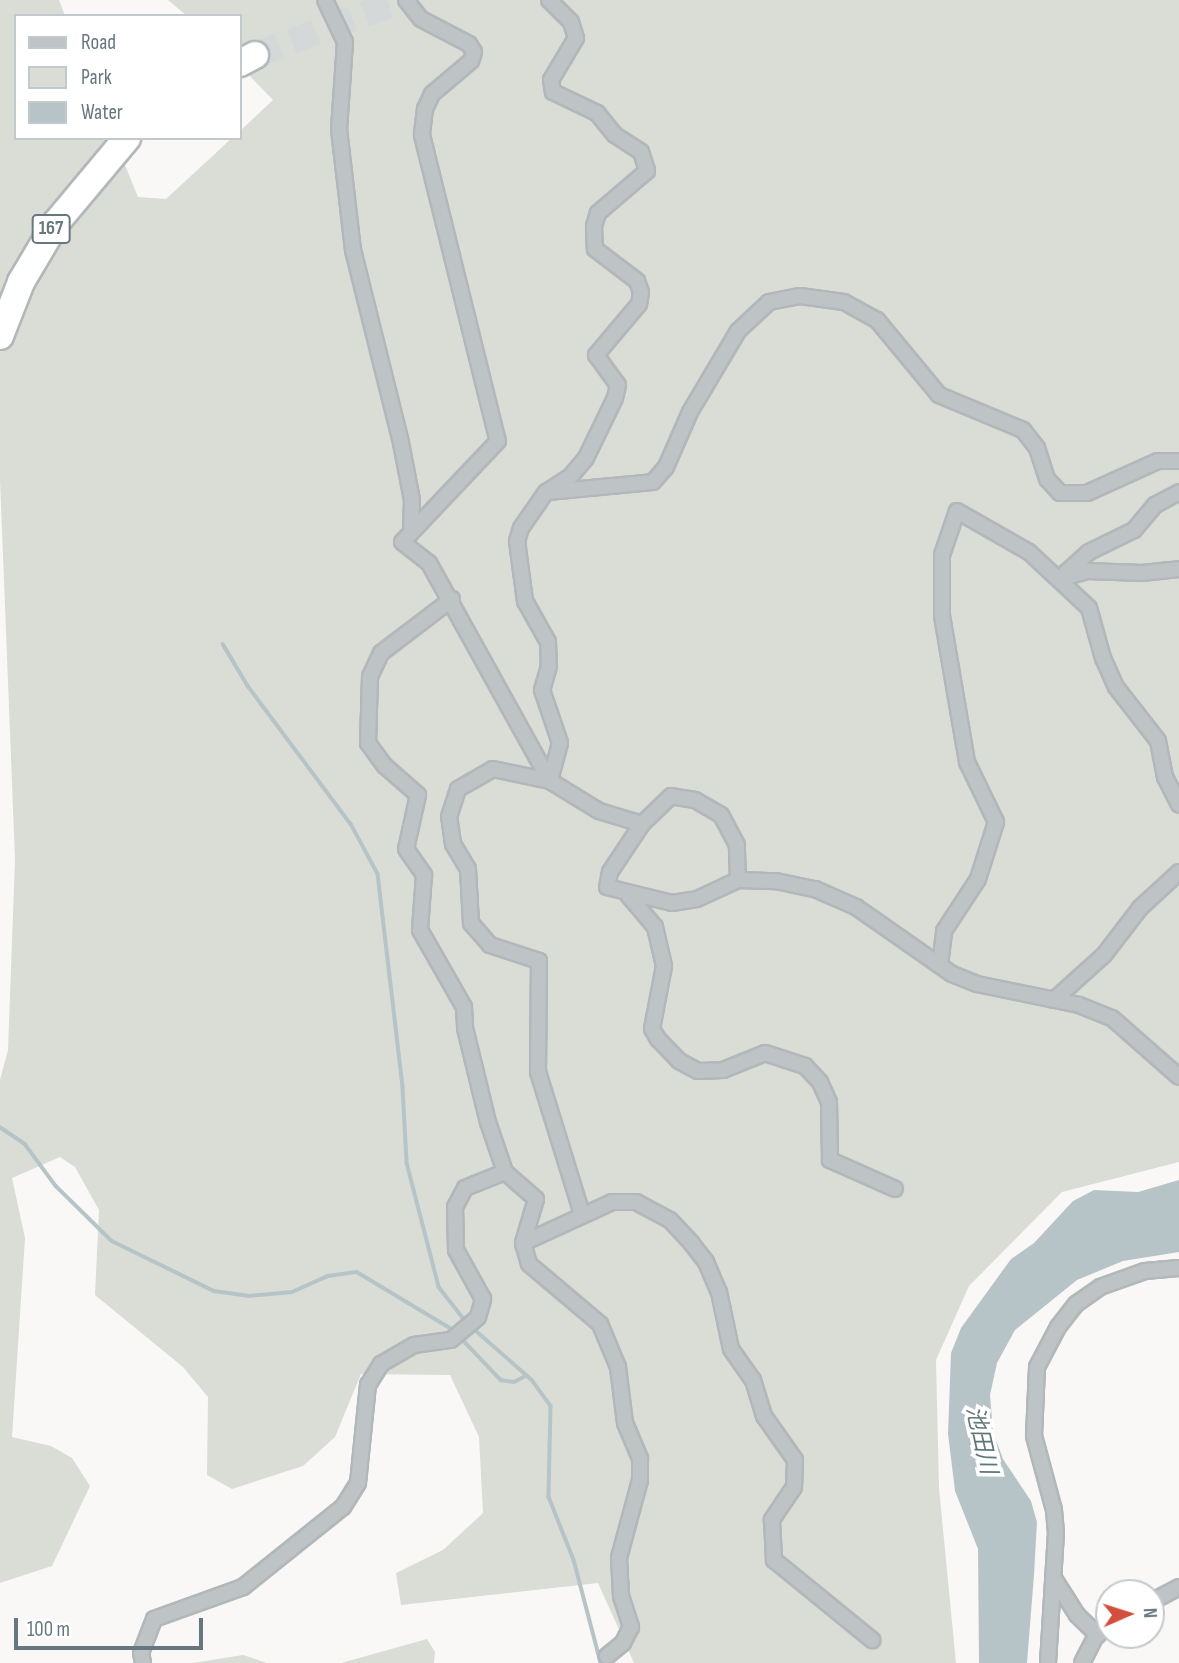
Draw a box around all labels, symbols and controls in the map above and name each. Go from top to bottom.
legend [14,14,242,140]
text: Road [81,30,116,55]
text: Park [81,65,112,90]
text: Water [81,100,123,125]
road number: 167 [30,214,72,244]
water label: 池田川 [960,1403,1002,1477]
north arrow [1095,1579,1165,1649]
scale bar [18,1604,206,1648]
text: N [1138,1607,1161,1619]
text: 100 m [27,1617,70,1642]

